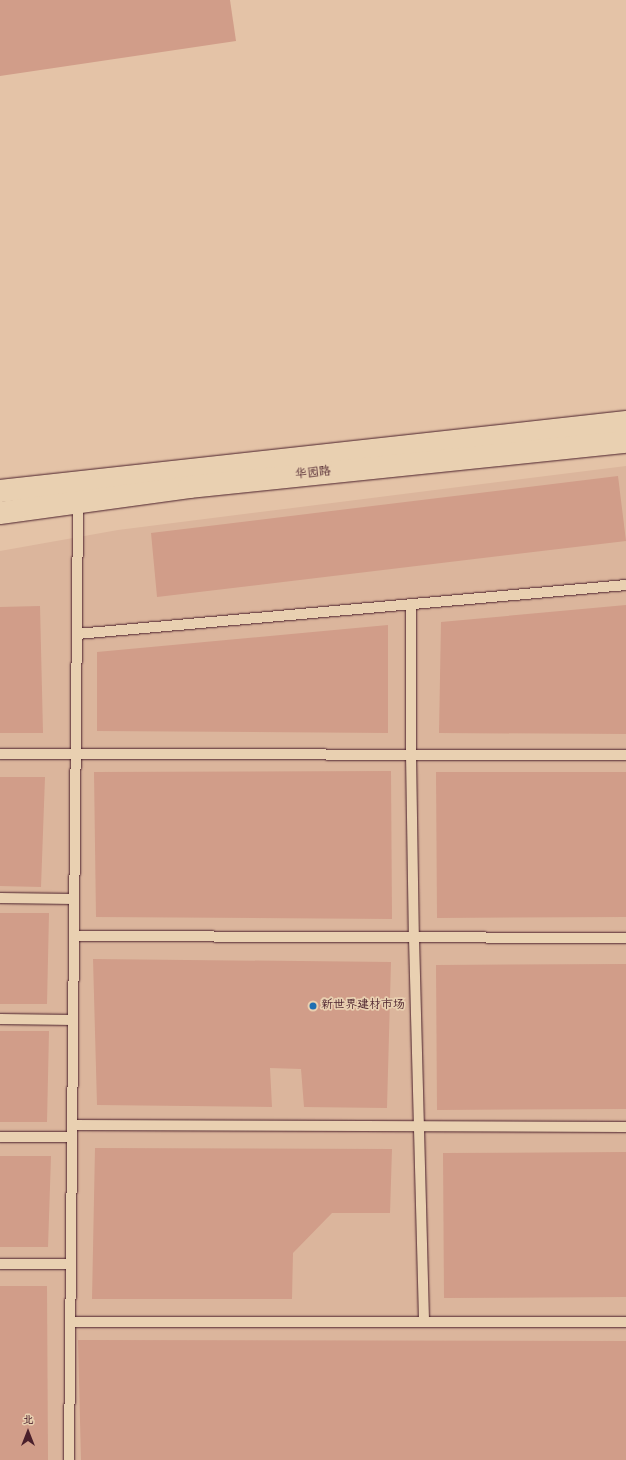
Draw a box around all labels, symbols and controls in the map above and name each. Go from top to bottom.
street label: 华园路 [294,465,332,483]
place label: 新世界建材市场 [321,999,405,1013]
marker: 新世界建材市场 [308,1001,318,1011]
north arrow [8,1412,48,1452]
text: 北 [23,1413,34,1427]

